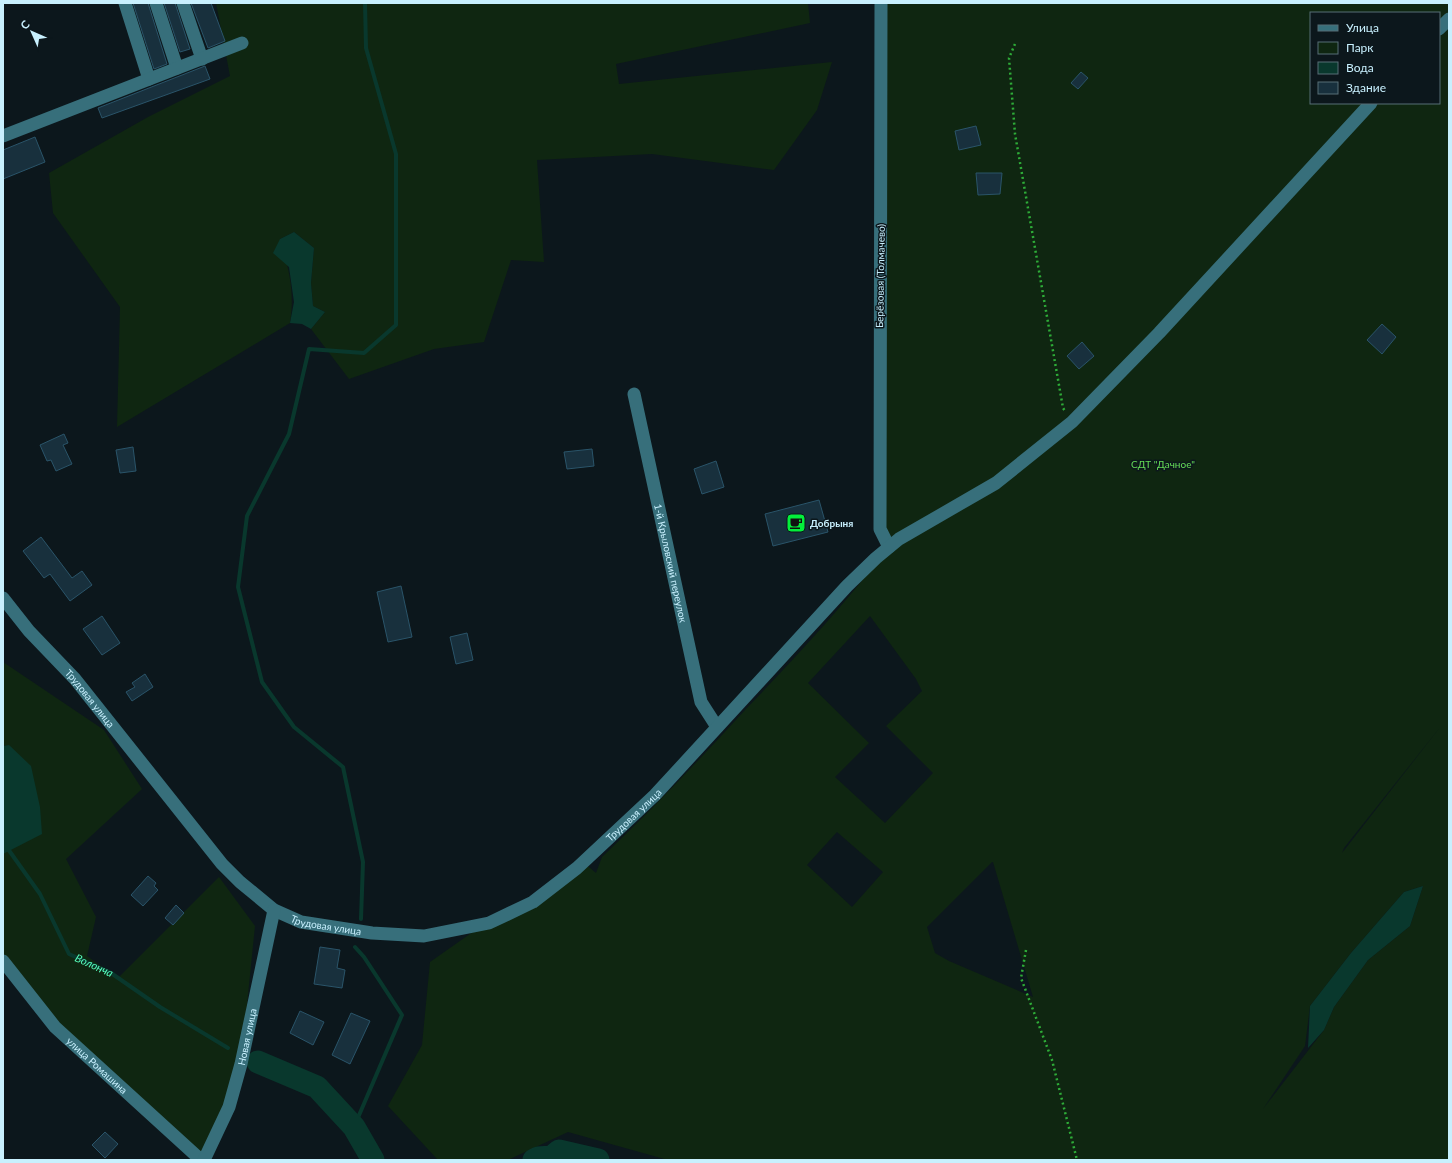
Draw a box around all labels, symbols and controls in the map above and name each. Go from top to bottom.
north arrow [12,12,52,52]
legend [1310,12,1440,104]
text: С [17,17,32,32]
text: Улица [1346,20,1379,35]
text: Парк [1346,40,1374,55]
text: Вода [1346,60,1374,75]
text: Здание [1346,80,1386,95]
street label: Берёзовая (Толмачево) [873,224,887,328]
park label: СДТ "Дачное" [1131,458,1195,470]
street label: 1-й Крыловский переулок [652,503,690,624]
cafe icon: Добрыня [785,512,807,534]
place label: Добрыня [810,517,853,529]
street label: Трудовая улица [63,667,117,730]
street label: Трудовая улица [603,786,664,844]
street label: Трудовая улица [289,912,362,937]
water label: Волонча [73,951,116,979]
street label: Новая улица [235,1007,259,1066]
street label: улица Ромашина [64,1035,130,1096]

